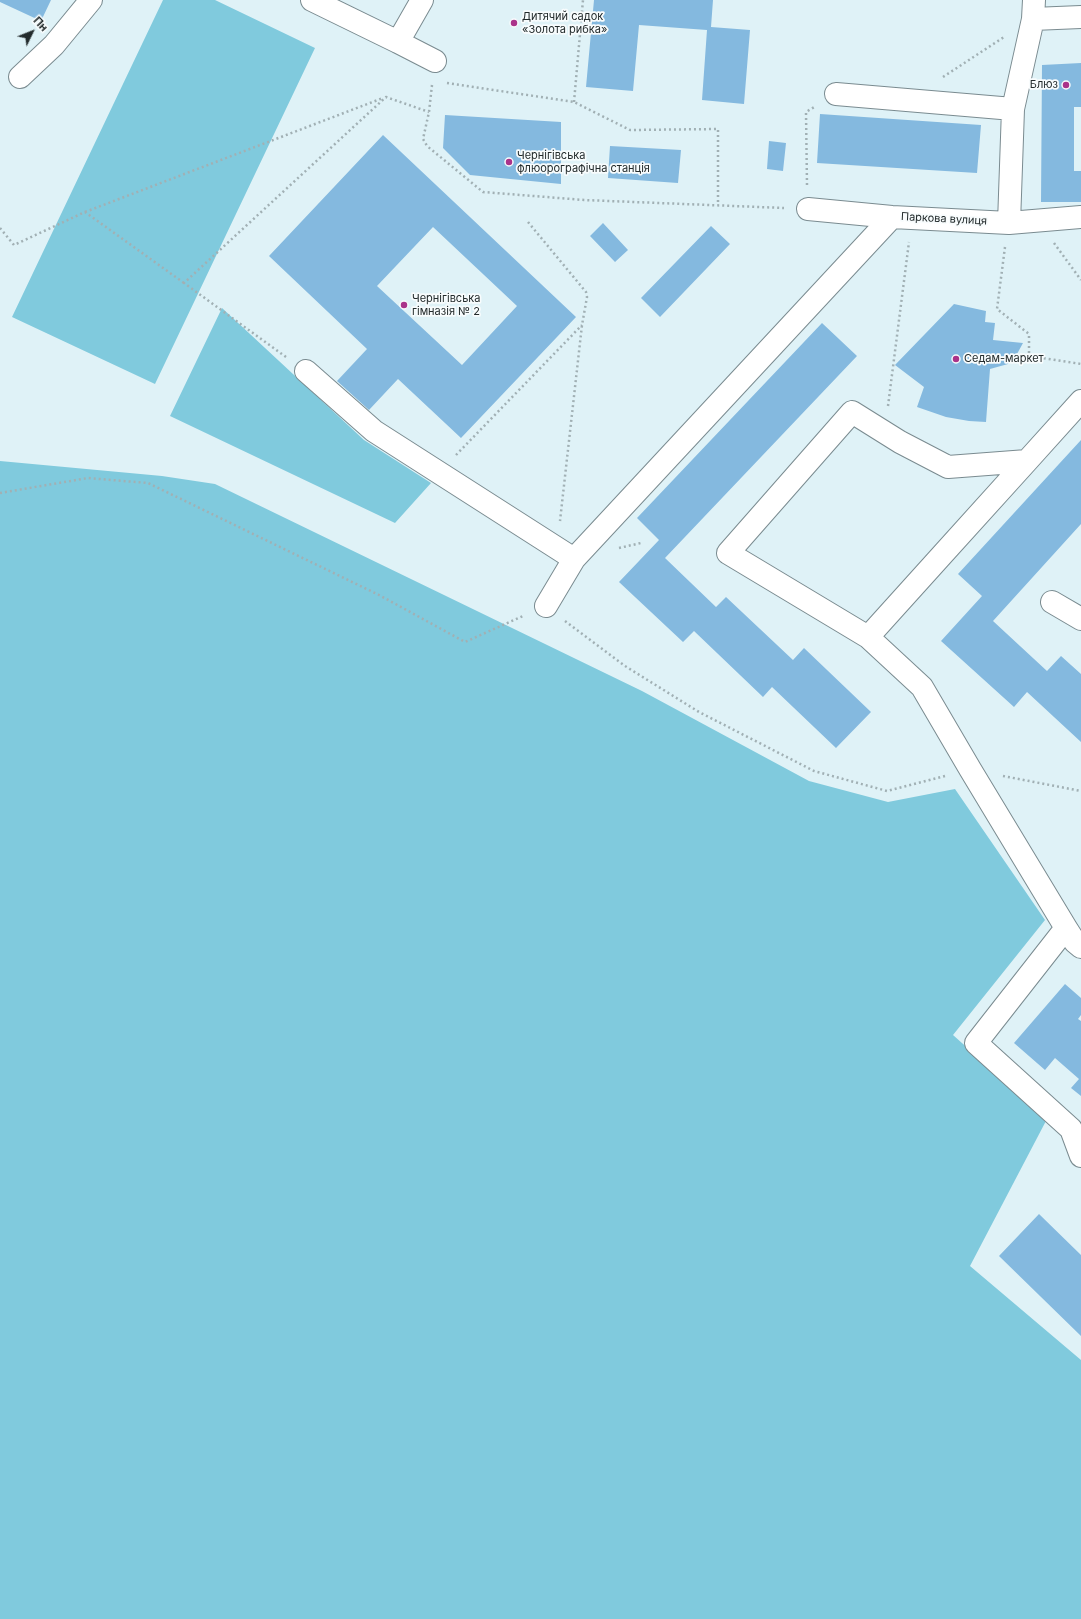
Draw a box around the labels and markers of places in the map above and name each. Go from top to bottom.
place label: Дитячий садок «Золота рибка» [522,10,607,36]
marker: Дитячий садок «Золота рибка» [509,18,519,28]
place label: Блюз [1030,78,1058,92]
marker: Блюз [1061,80,1071,90]
place label: Чернігівська флюорографічна станція [517,149,650,175]
marker: Чернігівська флюорографічна станція [504,157,514,167]
place label: Чернігівська гімназія № 2 [412,292,480,318]
marker: Чернігівська гімназія № 2 [399,300,409,310]
place label: Седам-маркет [964,352,1044,366]
marker: Седам-маркет [951,354,961,364]

